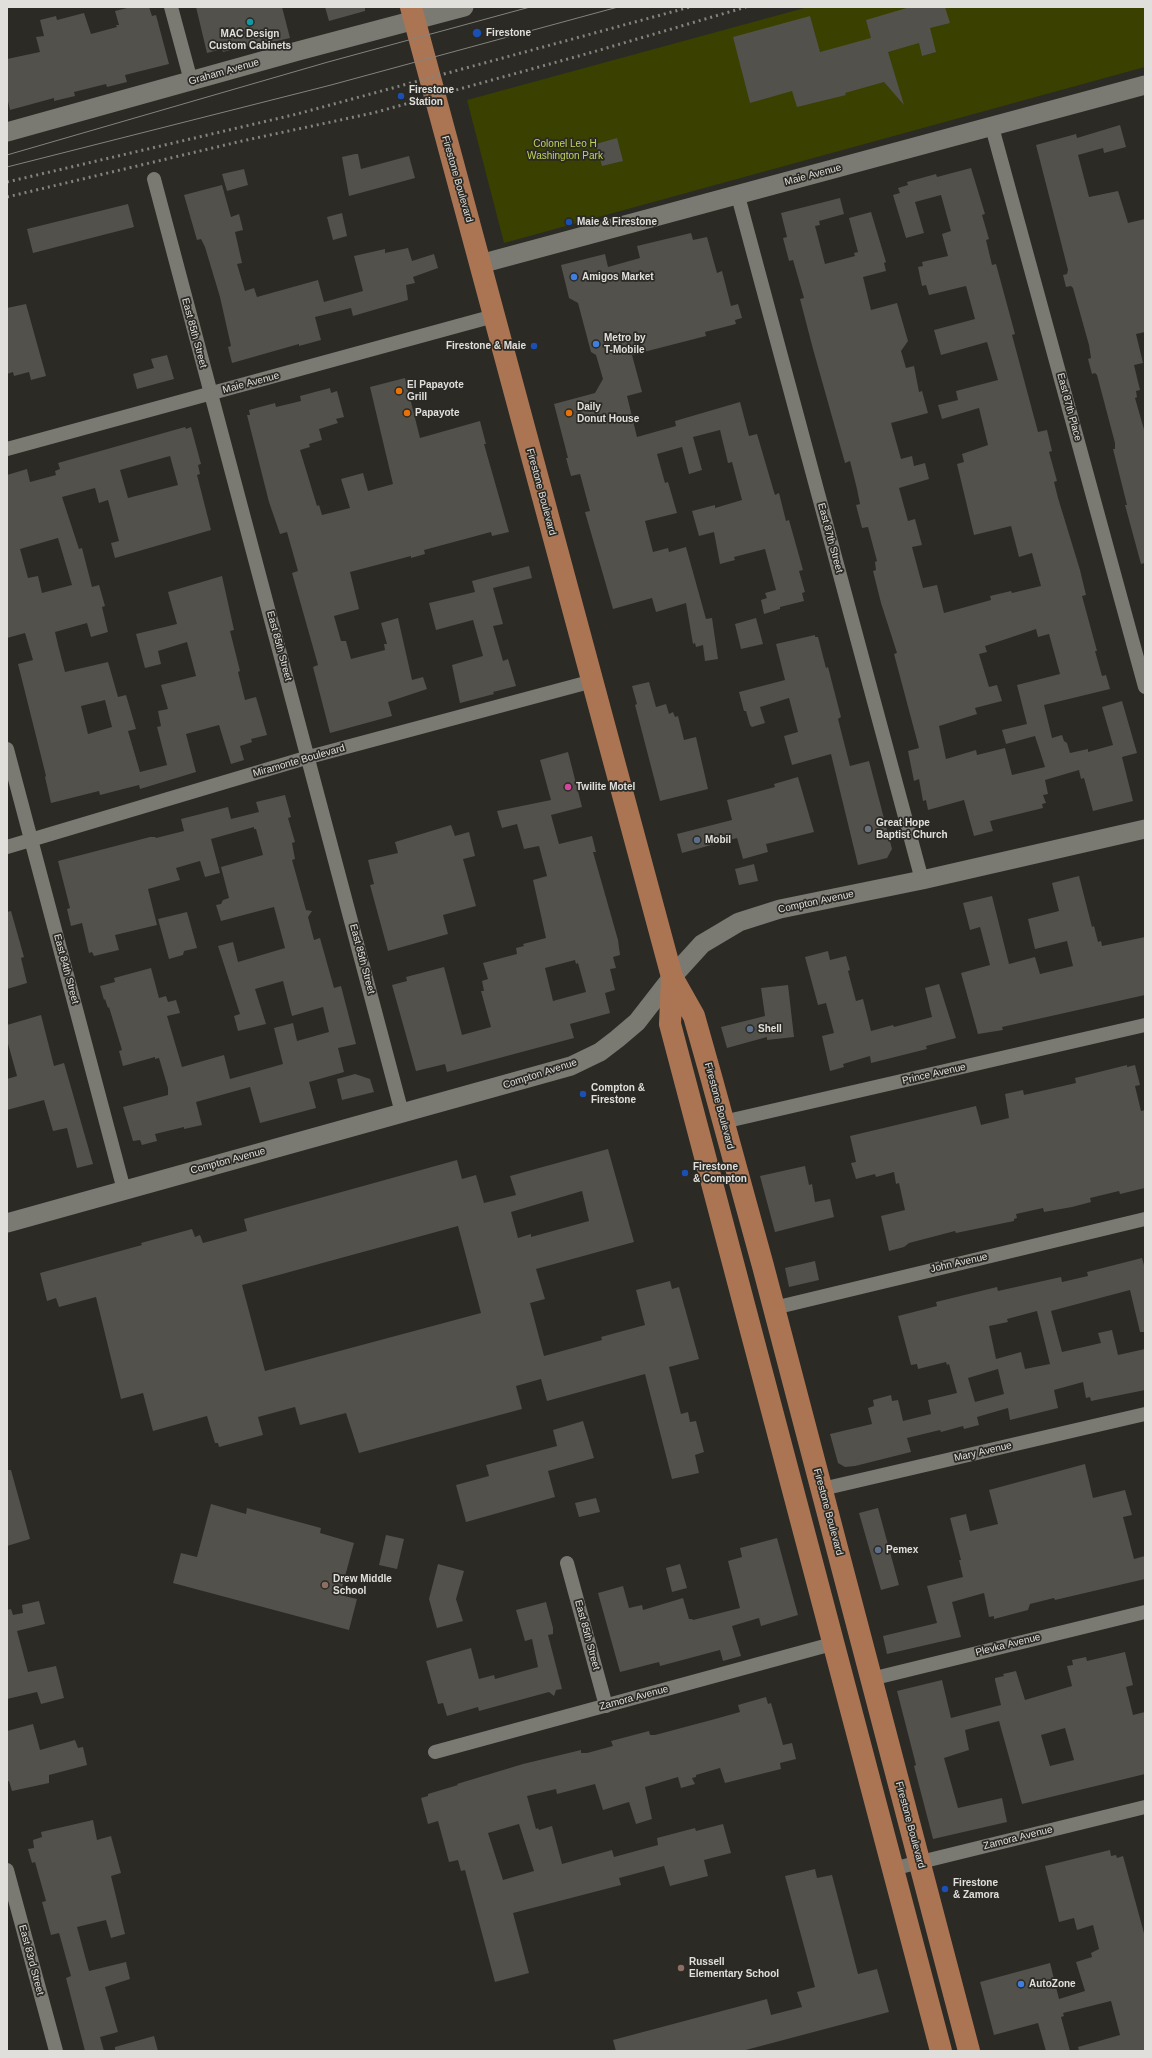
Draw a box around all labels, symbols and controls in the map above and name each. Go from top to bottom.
marker: MAC Design Custom Cabinets [245,17,255,27]
marker: Firestone [471,27,483,39]
place label: Firestone [486,27,531,39]
place label: MAC Design Custom Cabinets [209,28,291,52]
street label: Graham Avenue [187,56,261,88]
place label: Firestone Station [409,84,454,108]
marker: Firestone Station [396,91,406,101]
street label: Firestone Boulevard [439,134,475,224]
park label: Colonel Leo H Washington Park [527,138,603,162]
street label: Maie Avenue [783,162,843,188]
place label: Maie & Firestone [577,216,657,228]
marker: Maie & Firestone [564,217,574,227]
place label: Amigos Market [582,271,654,283]
marker: Amigos Market [569,272,579,282]
street label: East 85th Street [179,297,209,369]
place label: Metro by T-Mobile [604,332,646,356]
marker: Metro by T-Mobile [591,339,601,349]
place label: Firestone & Maie [446,340,526,352]
marker: Firestone & Maie [529,341,539,351]
street label: Maie Avenue [221,370,281,396]
street label: East 87th Place [1054,372,1084,442]
place label: El Papayote Grill [407,379,464,402]
marker: El Papayote Grill [394,386,404,396]
place label: Daily Donut House [577,401,639,424]
place label: Papayote [415,407,459,419]
marker: Papayote [402,408,412,418]
marker: Daily Donut House [564,408,574,418]
street label: Firestone Boulevard [524,447,558,537]
street label: East 87th Street [815,502,845,574]
street label: East 85th Street [264,610,294,682]
street label: Miramonte Boulevard [252,742,346,780]
place label: Twilite Motel [576,781,635,793]
marker: Twilite Motel [563,782,573,792]
place label: Great Hope Baptist Church [876,817,948,840]
marker: Great Hope Baptist Church [863,824,873,834]
place label: Mobil [705,834,731,846]
marker: Mobil [692,835,702,845]
street label: Compton Avenue [777,888,855,916]
street label: East 85th Street [347,923,377,995]
street label: East 84th Street [51,933,81,1005]
place label: Shell [758,1023,782,1035]
marker: Shell [745,1024,755,1034]
street label: Compton Avenue [501,1056,579,1092]
street label: Firestone Boulevard [702,1061,736,1151]
street label: Prince Avenue [901,1061,967,1087]
place label: Compton & Firestone [591,1082,645,1106]
marker: Compton & Firestone [578,1089,588,1099]
street label: Compton Avenue [189,1145,267,1177]
place label: Firestone & Compton [693,1161,747,1184]
marker: Firestone & Compton [680,1168,690,1178]
street label: John Avenue [929,1251,989,1275]
street label: Mary Avenue [953,1440,1013,1464]
street label: Firestone Boulevard [811,1467,845,1557]
place label: Pemex [886,1544,918,1556]
marker: Pemex [873,1545,883,1555]
place label: Drew Middle School [333,1573,392,1596]
marker: Drew Middle School [320,1580,330,1590]
street label: East 85th Street [572,1599,602,1671]
street label: Plevka Avenue [974,1631,1042,1659]
street label: Zamora Avenue [598,1683,670,1713]
street label: Firestone Boulevard [893,1780,927,1870]
street label: Zamora Avenue [982,1824,1054,1852]
place label: Firestone & Zamora [953,1877,999,1900]
marker: Firestone & Zamora [940,1884,950,1894]
street label: East 83rd Street [16,1924,46,1996]
place label: Russell Elementary School [689,1956,779,1980]
marker: Russell Elementary School [676,1963,686,1973]
place label: AutoZone [1029,1978,1076,1990]
marker: AutoZone [1016,1979,1026,1989]

